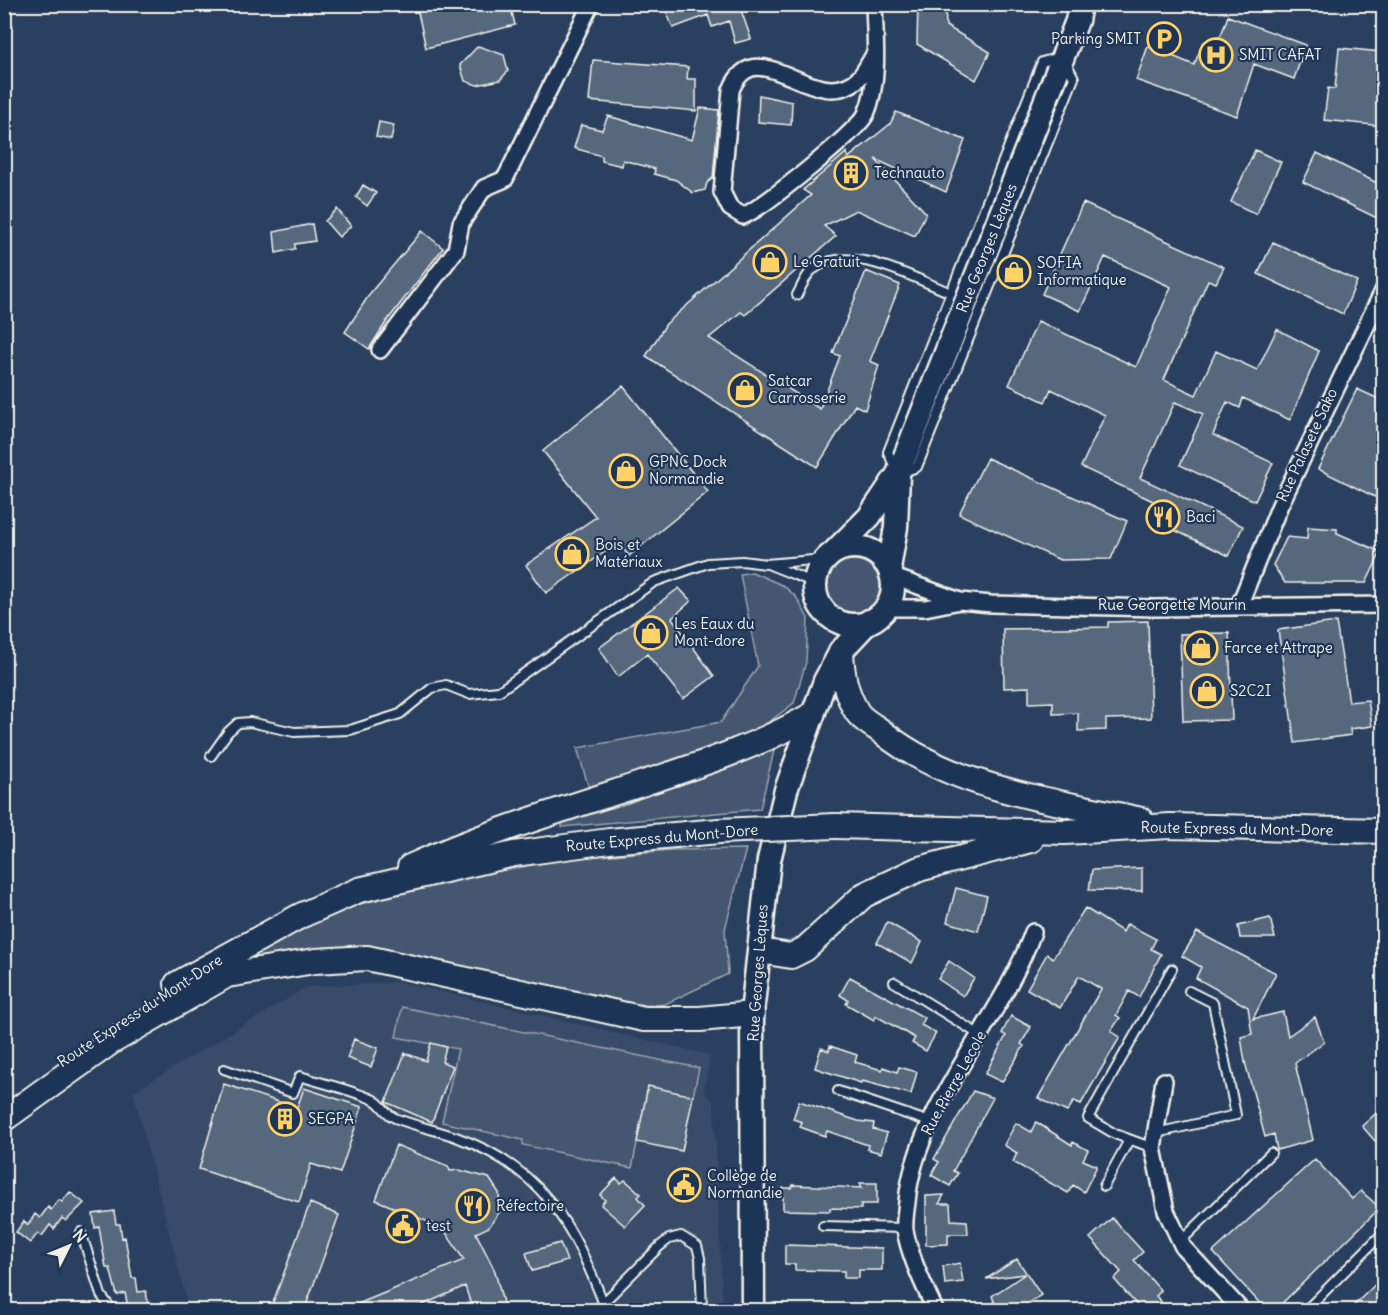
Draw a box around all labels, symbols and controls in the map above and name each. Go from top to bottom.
parking icon: Parking SMIT [1146,21,1182,57]
place label: Parking SMIT [1051,29,1141,48]
hospital icon: SMIT CAFAT [1198,37,1234,73]
place label: SMIT CAFAT [1239,45,1322,64]
building icon: Technauto [833,155,869,191]
place label: Technauto [874,163,945,182]
street label: Rue Georges Lèques [952,180,1021,315]
shop icon: Le Gratuit [752,244,788,280]
place label: Le Gratuit [793,252,860,271]
place label: SOFIA Informatique [1037,253,1127,289]
shop icon: SOFIA Informatique [996,254,1032,290]
place label: Satcar Carrosserie [768,371,846,407]
shop icon: Satcar Carrosserie [727,372,763,408]
street label: Rue Palasete Sako [1272,385,1341,505]
place label: GPNC Dock Normandie [649,452,727,488]
shop icon: GPNC Dock Normandie [608,453,644,489]
restaurant icon: Baci [1145,499,1181,535]
place label: Baci [1186,507,1215,526]
place label: Bois et Matériaux [595,535,663,571]
shop icon: Bois et Matériaux [554,536,590,572]
street label: Rue Georgette Mourin [1098,595,1247,614]
place label: Les Eaux du Mont-dore [674,614,755,650]
shop icon: Les Eaux du Mont-dore [633,615,669,651]
shop icon: Farce et Attrape [1183,630,1219,666]
place label: Farce et Attrape [1224,638,1333,657]
shop icon: S2C2I [1189,673,1225,709]
place label: S2C2I [1230,681,1271,700]
street label: Route Express du Mont-Dore [1140,817,1334,840]
street label: Route Express du Mont-Dore [565,820,759,855]
street label: Rue Georges Lèques [743,903,772,1042]
street label: Route Express du Mont-Dore [54,950,226,1071]
street label: Rue Pierre Lecole [917,1027,990,1138]
building icon: SEGPA [267,1101,303,1137]
place label: SEGPA [308,1109,354,1128]
place label: Collège de Normandie [707,1166,782,1202]
public building icon: Collège de Normandie [666,1167,702,1203]
restaurant icon: Réfectoire [455,1188,491,1224]
place label: Réfectoire [496,1196,564,1215]
public building icon: test [385,1208,421,1244]
north arrow [39,1216,99,1276]
place label: test [426,1216,451,1235]
text: N [69,1225,91,1247]

